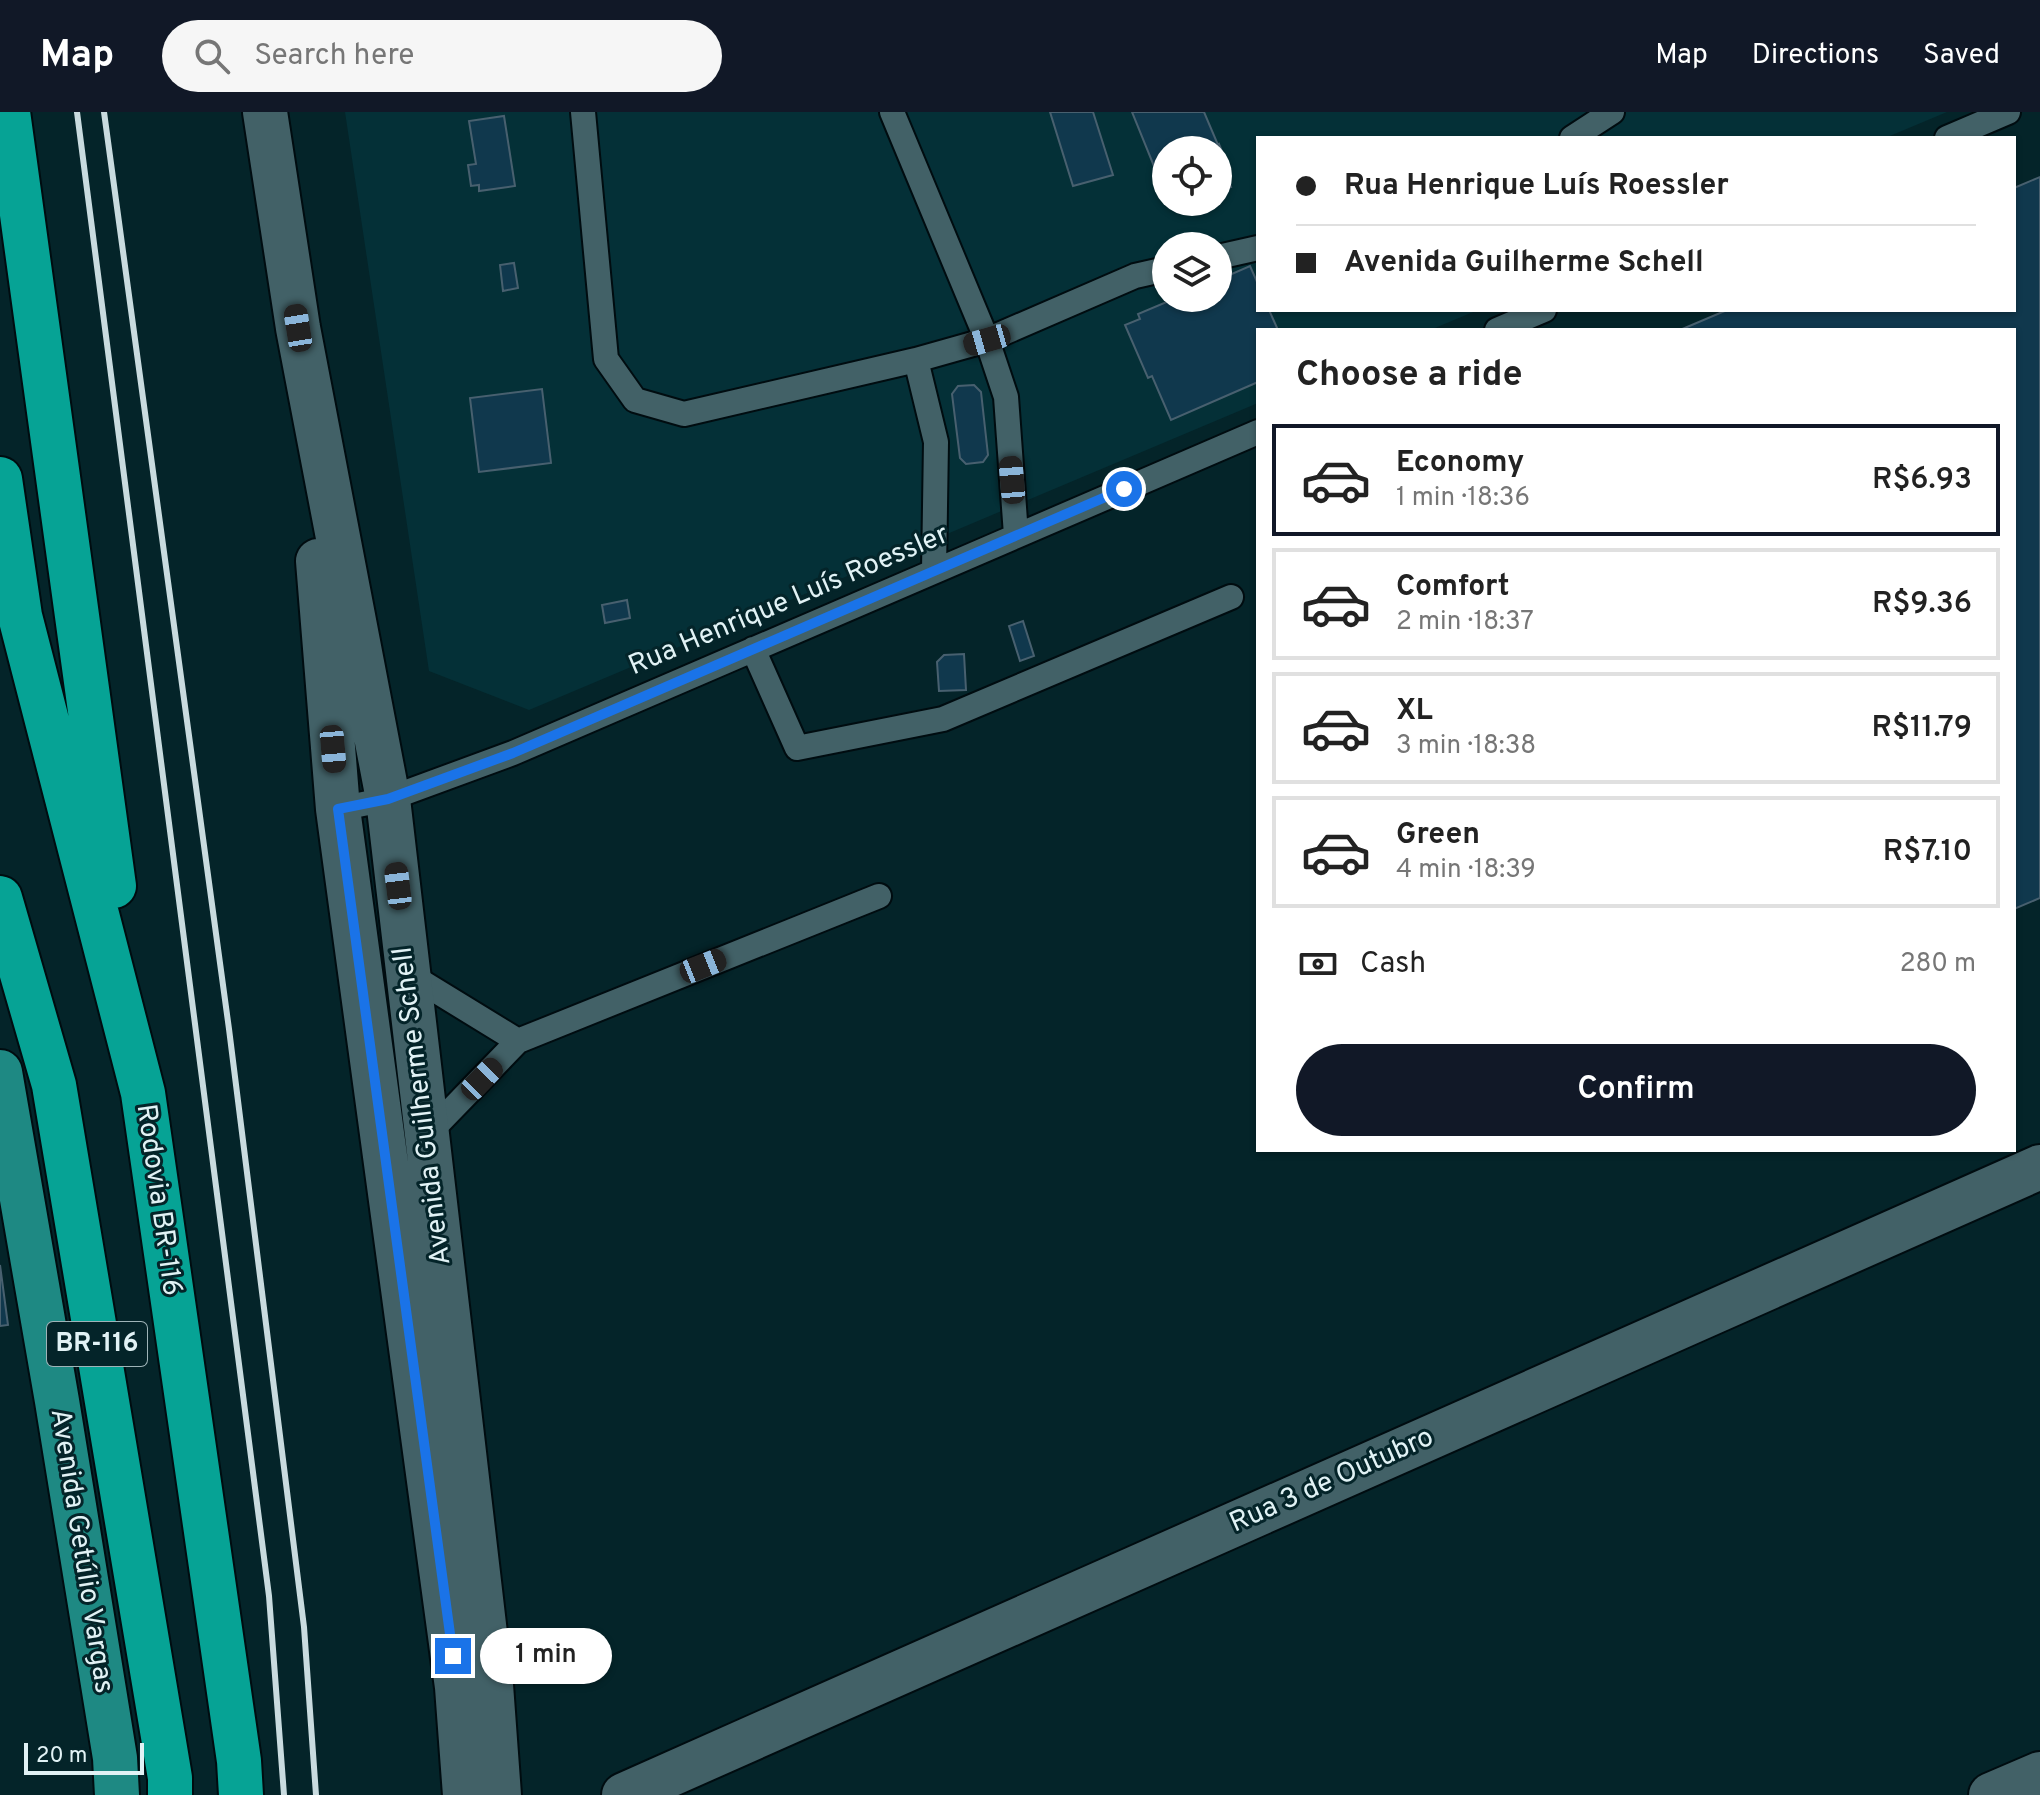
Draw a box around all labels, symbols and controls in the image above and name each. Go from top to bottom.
search box [162,20,722,92]
text: Map [40,32,114,81]
icon: search [190,34,234,78]
text: Search here [254,38,414,75]
text: Map [1655,38,1708,74]
text: Directions [1752,38,1879,74]
text: Saved [1923,38,2000,74]
map controls [1152,136,1232,312]
button: locate [1152,136,1232,216]
text: Rua Henrique Luís Roessler [1344,168,1729,205]
button: layers [1152,232,1232,312]
text: Avenida Guilherme Schell [1344,245,1704,282]
car [282,302,314,354]
car [961,322,1013,358]
text: Choose a ride [1296,353,1522,399]
icon: car [1300,444,1372,516]
text: Economy [1396,445,1524,482]
car [998,455,1026,505]
text: R$6.93 [1872,462,1972,499]
route start [1106,471,1142,507]
text: 1 min · 18:36 [1396,482,1530,515]
street label: Rua Henrique Luís Roessler [623,517,955,685]
icon: car [1300,568,1372,640]
text: Comfort [1396,569,1509,606]
text: R$9.36 [1872,586,1972,623]
text: 2 min · 18:37 [1396,606,1534,639]
icon: car [1300,692,1372,764]
text: XL [1396,693,1433,730]
text: R$11.79 [1871,710,1972,747]
car [319,724,347,774]
text: 3 min · 18:38 [1396,730,1536,763]
icon: car [1300,816,1372,888]
text: Green [1396,817,1480,854]
text: R$7.10 [1883,834,1972,871]
text: 4 min · 18:39 [1396,854,1536,887]
car [383,861,413,911]
icon: cash [1296,942,1340,986]
street label: Avenida Guilherme Schell [386,945,460,1267]
car [676,946,730,986]
text: Cash [1360,946,1426,983]
text: 280 m [1900,948,1976,981]
button: Confirm [1296,1044,1976,1136]
car [457,1053,507,1105]
street label: Rodovia BR-116 [127,1102,189,1298]
road number: BR-116 [47,1322,147,1366]
street label: Avenida Getúlio Vargas [41,1406,121,1696]
street label: Rua 3 de Outubro [1224,1420,1440,1542]
callout: 1 min [481,1628,613,1684]
route end [435,1638,471,1674]
text: 1 min [515,1639,577,1672]
scale bar [24,1739,144,1775]
text: 20 m [36,1743,87,1770]

